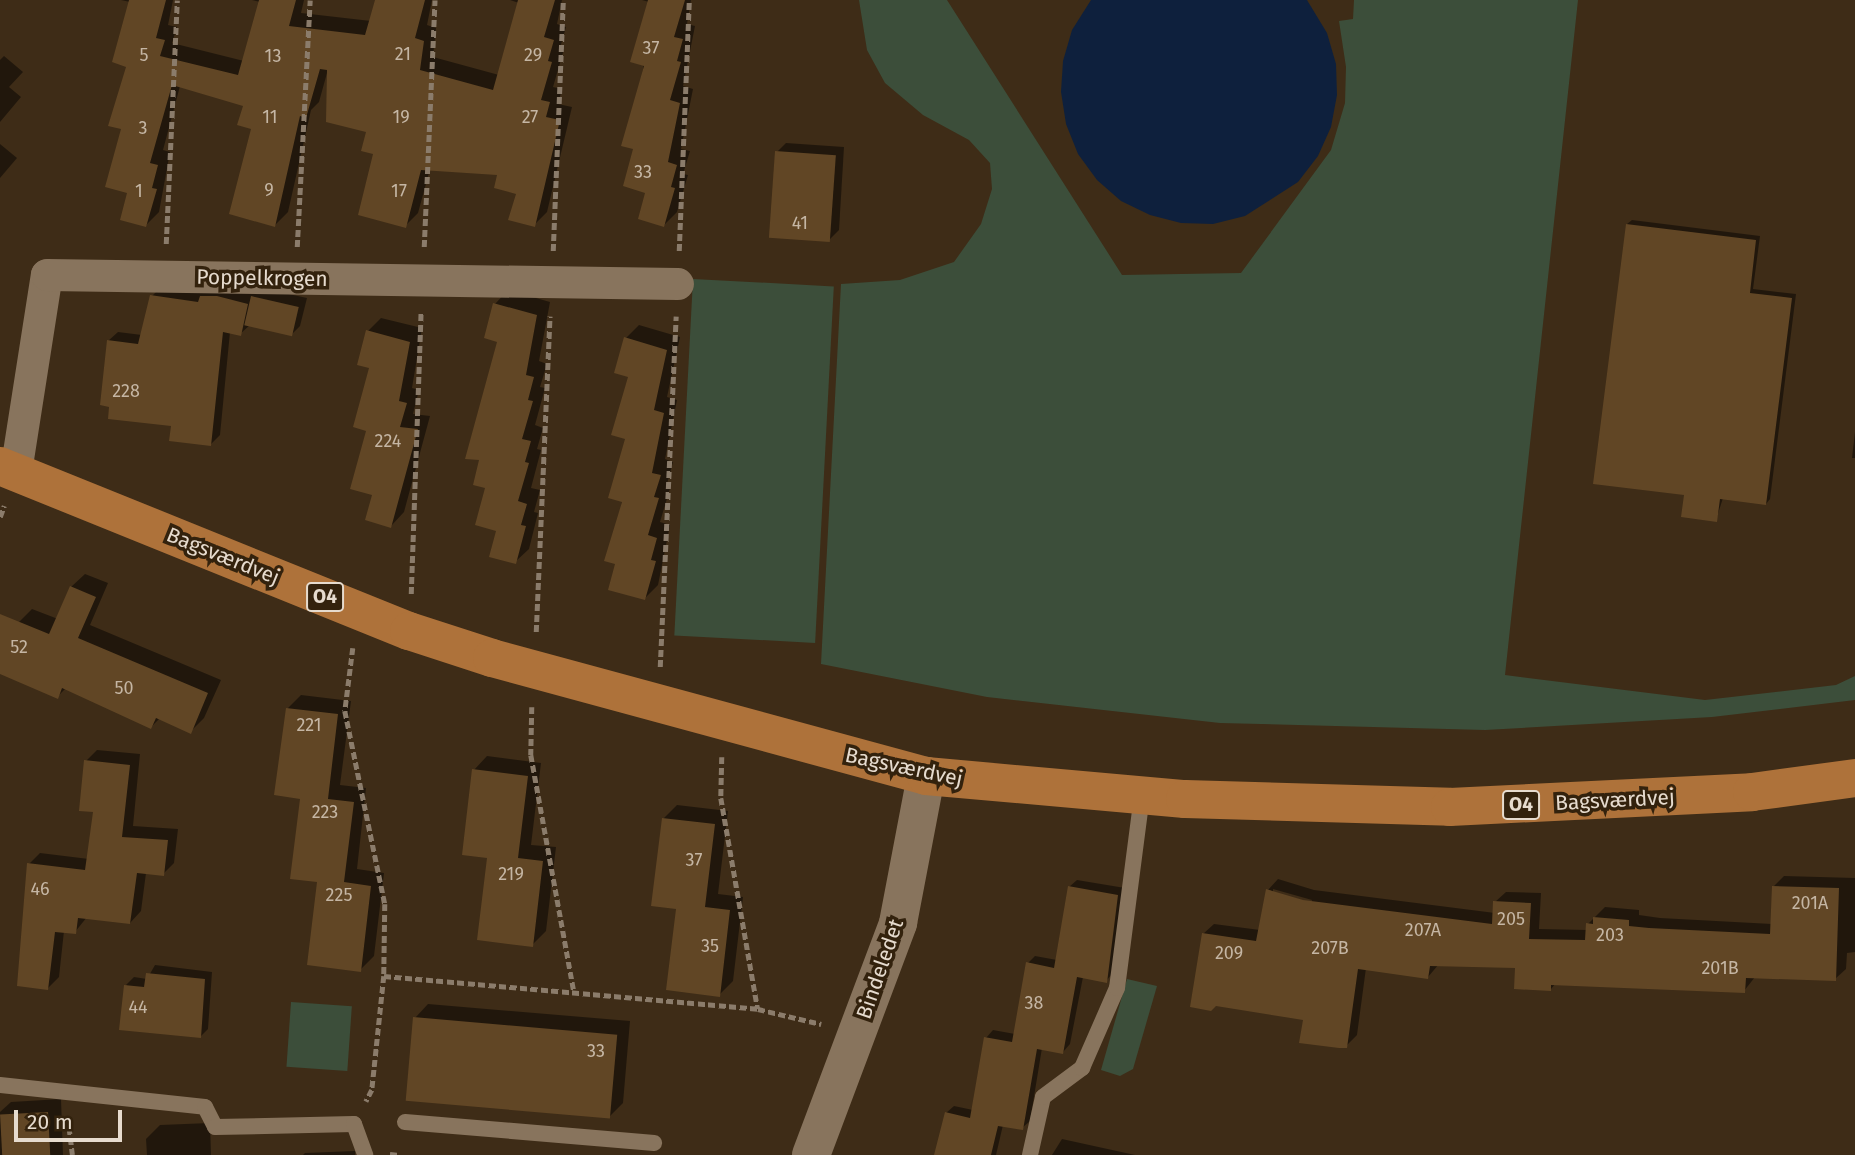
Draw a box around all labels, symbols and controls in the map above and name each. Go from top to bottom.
house number: 37 [643,37,659,59]
house number: 21 [395,43,411,65]
house number: 5 [139,44,149,66]
house number: 29 [524,44,542,66]
house number: 13 [265,45,281,67]
house number: 11 [262,106,278,128]
house number: 19 [392,106,410,128]
house number: 27 [522,106,538,128]
house number: 3 [139,117,147,139]
house number: 33 [634,161,652,183]
house number: 9 [264,179,274,201]
house number: 1 [135,180,143,202]
house number: 17 [391,180,407,202]
house number: 41 [792,212,808,234]
street label: Poppelkrogen [196,264,328,292]
house number: 228 [112,380,140,402]
house number: 224 [375,430,401,452]
street label: Bagsværdvej [163,522,283,590]
road number: O4 [306,582,344,612]
house number: 52 [10,636,28,658]
house number: 50 [114,677,134,699]
house number: 221 [296,714,322,736]
street label: Bagsværdvej [843,742,965,792]
street label: Bagsværdvej [1555,784,1675,816]
road number: O4 [1502,790,1540,820]
house number: 223 [312,801,338,823]
house number: 37 [686,849,702,871]
house number: 219 [498,863,524,885]
house number: 46 [30,878,50,900]
house number: 225 [326,884,352,906]
house number: 201A [1792,892,1828,914]
house number: 205 [1497,908,1525,930]
street label: Bindeledet [851,916,909,1022]
house number: 207A [1405,919,1441,941]
house number: 203 [1596,924,1624,946]
house number: 35 [701,935,719,957]
house number: 207B [1311,937,1349,959]
house number: 209 [1215,942,1243,964]
house number: 201B [1701,957,1739,979]
house number: 38 [1025,992,1043,1014]
house number: 44 [128,996,148,1018]
house number: 33 [587,1040,605,1062]
scale bar [18,1096,126,1140]
text: 20 m [27,1109,73,1135]

